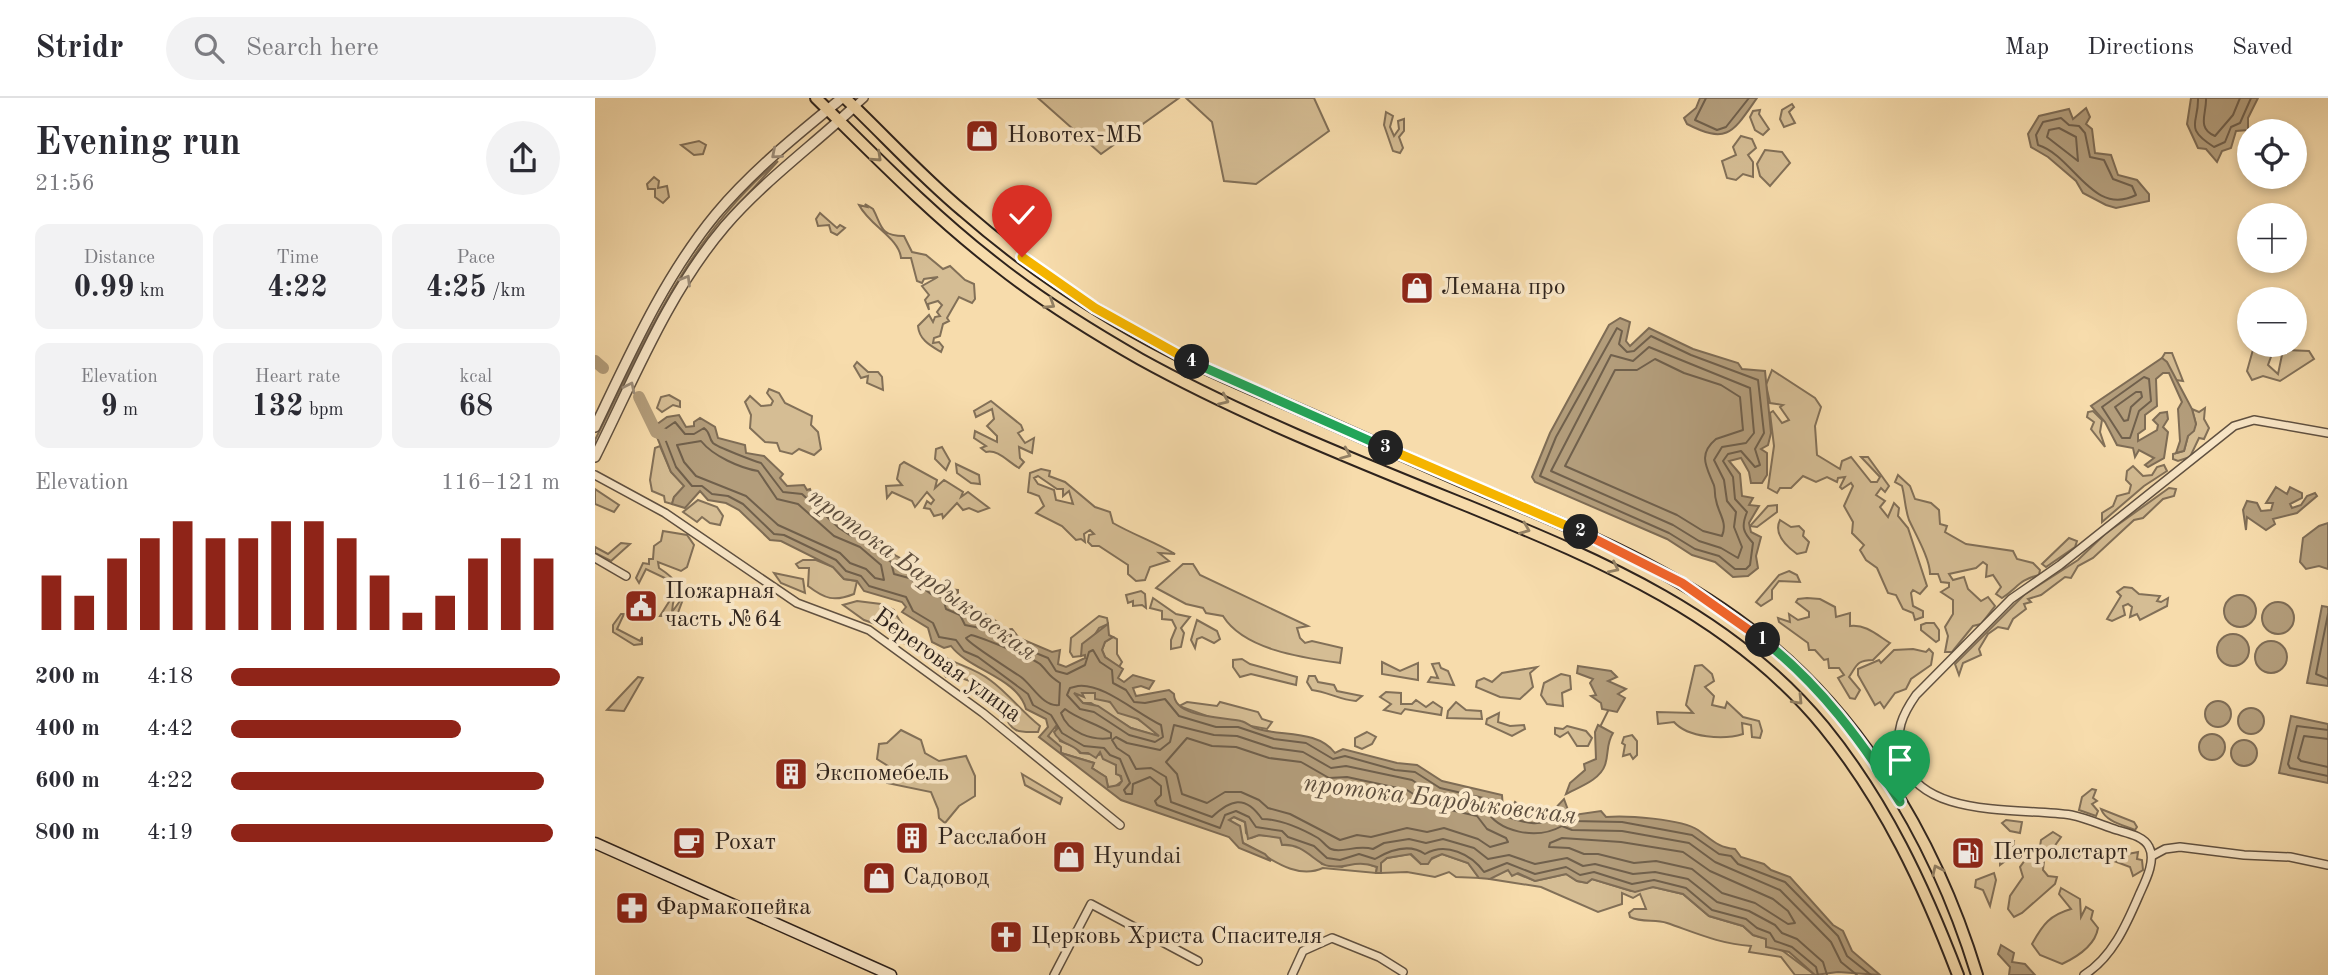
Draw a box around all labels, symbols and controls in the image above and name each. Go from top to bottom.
search box [166,17,656,80]
icon: search [190,29,228,67]
text: Stridr [35,32,124,65]
text: Search here [246,35,379,61]
text: Map [2005,36,2049,60]
text: Directions [2087,36,2194,60]
text: Saved [2232,36,2293,60]
shop icon: Новотех-МБ [963,117,1001,155]
map controls [2237,119,2307,357]
button: locate [2237,119,2307,189]
button: share [486,121,560,195]
place label: Новотех-МБ [1007,124,1142,148]
text: Evening run [35,125,241,163]
one-way arrow [771,146,784,158]
one-way arrow [869,148,882,161]
text: 21:56 [35,172,95,195]
pin [992,185,1052,257]
icon: check [1003,196,1041,234]
button: + [2237,203,2307,273]
text: Distance [83,249,155,268]
text: Time [276,249,319,268]
text: Pace [457,249,495,268]
shop icon: Лемана про [1398,269,1436,307]
text: 0.99 [74,273,134,303]
text: 4:22 [267,273,328,303]
text: 4:25 [426,273,487,303]
one-way arrow [678,275,691,288]
place label: Лемана про [1441,276,1566,300]
text: km [134,282,165,301]
text: /km [487,282,526,301]
button: − [2237,287,2307,357]
one-way arrow [1043,295,1056,308]
pin: 4 [1175,344,1209,380]
text: 4 [1186,352,1197,371]
text: Elevation [81,368,158,387]
text: Heart rate [255,368,340,387]
text: kcal [459,368,492,387]
one-way arrow [621,382,635,394]
text: 9 [100,392,118,422]
text: 132 [251,392,304,422]
text: 68 [458,392,493,422]
one-way arrow [1217,392,1229,406]
text: m [118,401,138,420]
text: bpm [304,401,344,420]
pin: 3 [1369,430,1403,466]
text: 3 [1380,438,1391,457]
one-way arrow [1339,446,1351,460]
text: Elevation [35,471,129,494]
text: 116–121 m [441,471,560,494]
water label: протока Бардыковская [803,484,1041,666]
pin: 2 [1563,514,1599,550]
one-way arrow [1517,521,1530,535]
text: 2 [1575,522,1586,541]
one-way arrow [1607,560,1619,574]
place label: Пожарная часть №64 [665,580,782,632]
public building icon: Пожарная часть №64 [622,587,660,625]
street label: Береговая улица [869,604,1026,728]
pin: 1 [1745,622,1781,658]
text: 1 [1757,630,1768,649]
text: 200 m [35,665,100,688]
text: 4:18 [147,665,193,688]
one-way arrow [1789,691,1802,704]
text: 400 m [35,717,100,740]
text: 4:42 [147,717,193,740]
pin [1870,730,1930,802]
icon: arrive [1881,741,1919,779]
building icon: Экспомебель [772,755,810,793]
place label: Экспомебель [815,762,949,786]
text: 600 m [35,769,100,792]
text: 4:22 [147,769,193,792]
water label: протока Бардыковская [1302,770,1578,830]
building icon: Расслабон [893,819,931,857]
text: 800 m [35,821,100,844]
text: 4:19 [147,821,193,844]
cafe icon: Рохат [670,824,708,862]
place label: Расслабон [937,826,1047,850]
place label: Рохат [714,831,776,855]
fuel station icon: Петролстарт [1949,834,1987,872]
shop icon: Hyundai [1050,838,1088,876]
place label: Петролстарт [1993,841,2128,865]
place label: Hyundai [1093,845,1181,869]
shop icon: Садовод [860,859,898,897]
one-way arrow [1931,865,1945,877]
place label: Садовод [903,866,989,890]
pharmacy icon: Фармакопейка [613,889,651,927]
place label: Фармакопейка [656,896,811,920]
church icon: Церковь Христа Спасителя [987,918,1025,956]
place label: Церковь Христа Спасителя [1031,925,1322,949]

